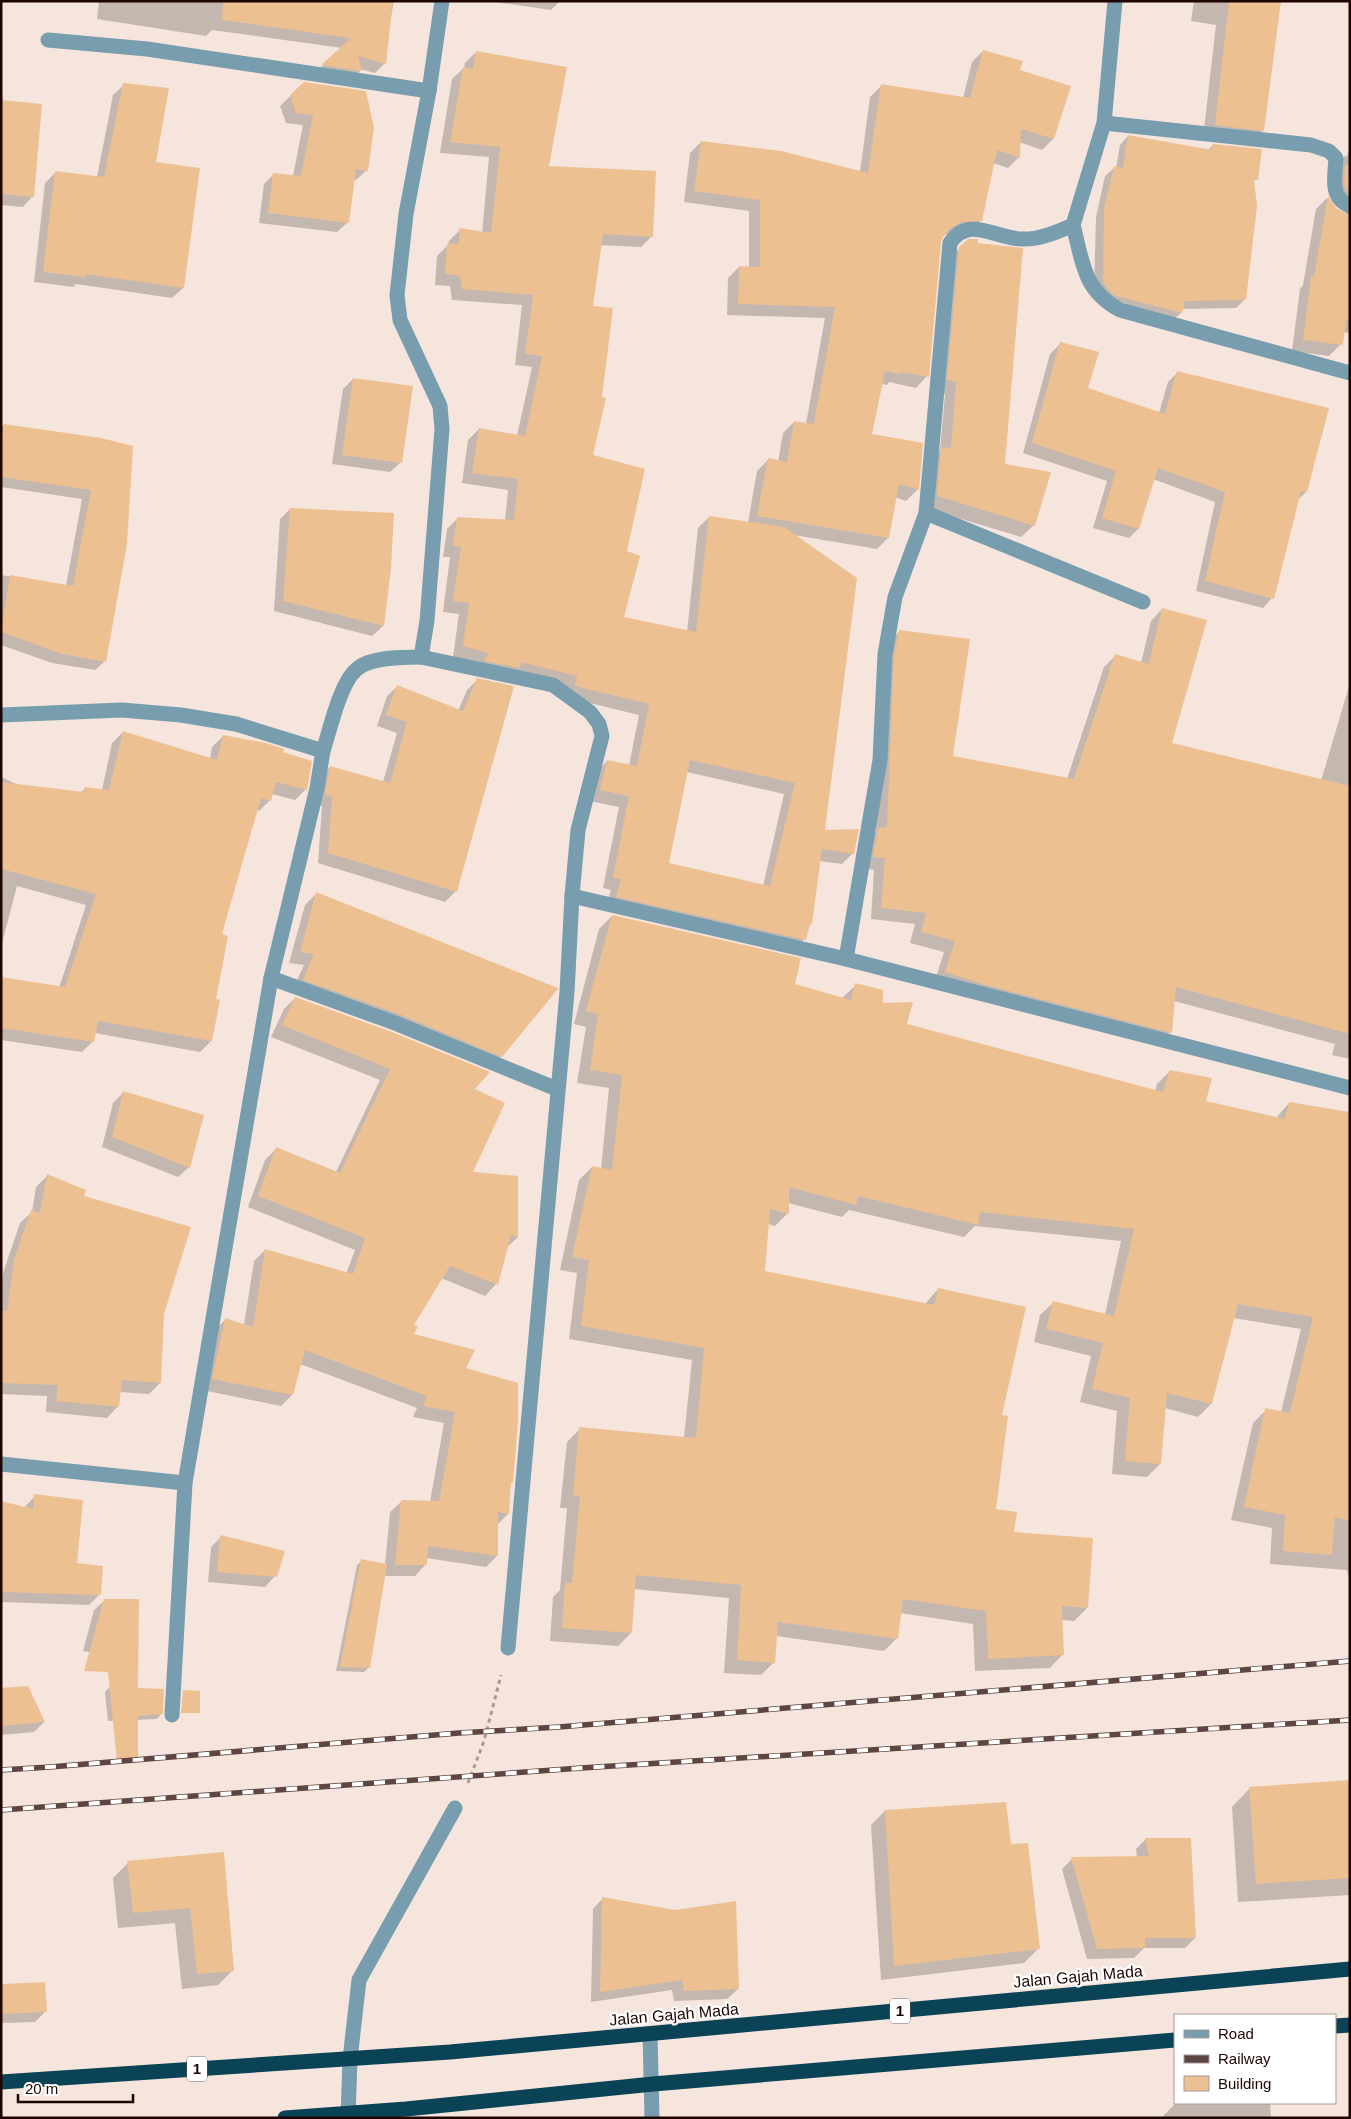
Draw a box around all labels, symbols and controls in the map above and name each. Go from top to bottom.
street label: Jalan Gajah Mada [1013,1962,1144,1991]
road number: 1 [890,1998,910,2024]
street label: Jalan Gajah Mada [609,2000,740,2029]
legend [1174,2014,1336,2104]
text: Road [1218,2025,1254,2042]
text: Railway [1218,2050,1271,2067]
road number: 1 [187,2056,207,2082]
scale bar [18,2072,132,2104]
text: Building [1218,2075,1271,2092]
text: 20 m [25,2080,58,2097]

